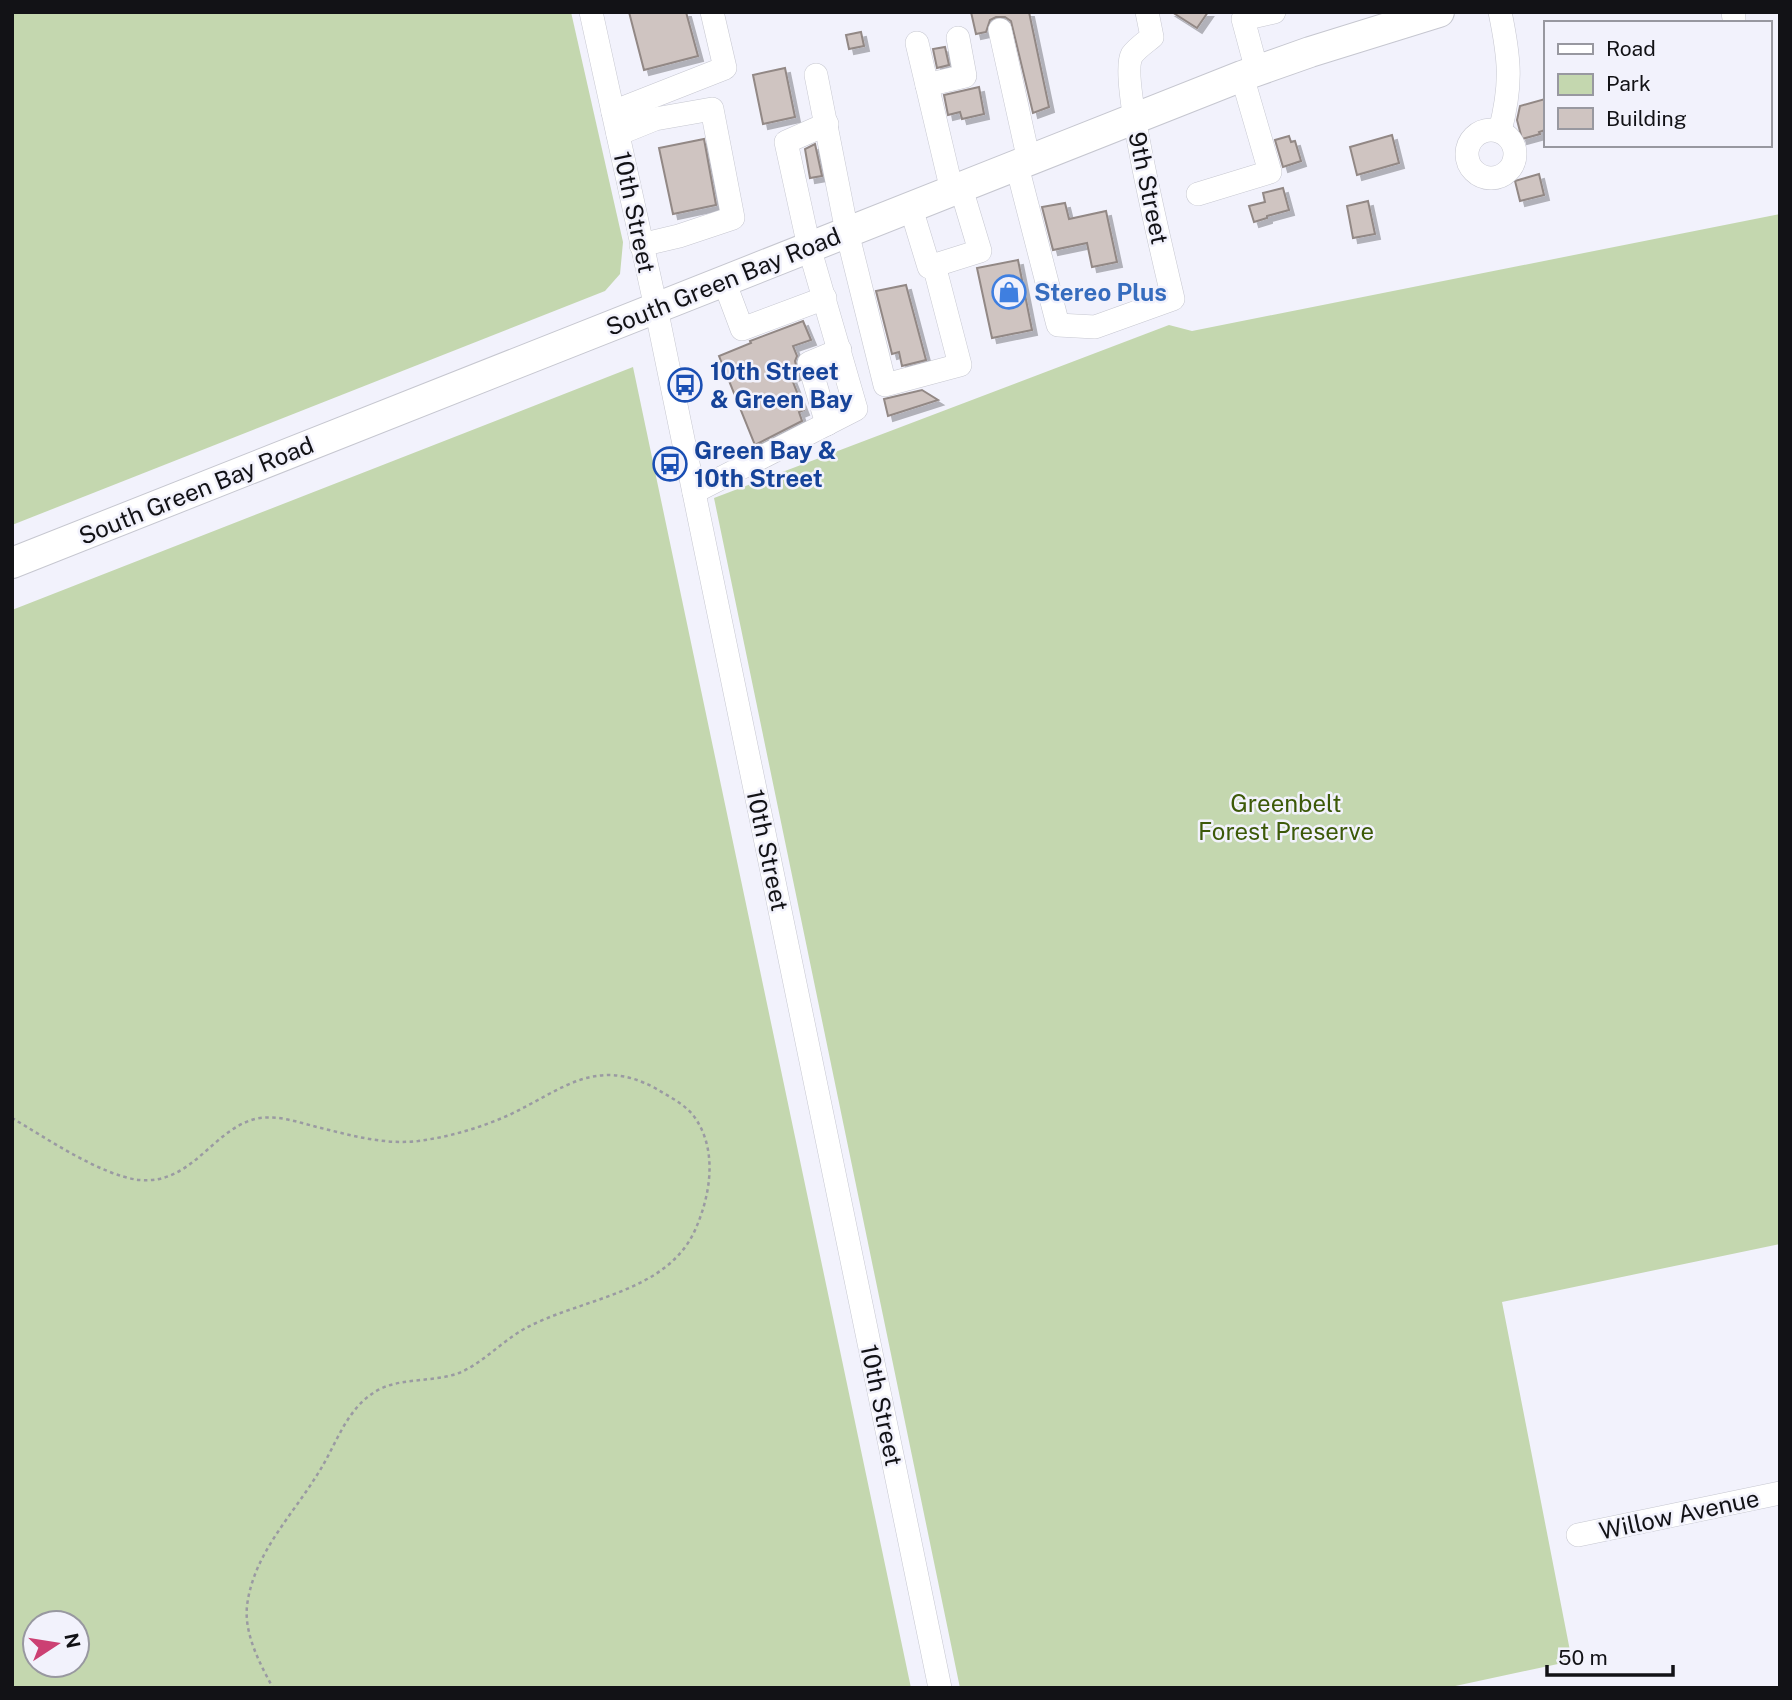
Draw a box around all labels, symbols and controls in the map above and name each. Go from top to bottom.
legend [1544,21,1771,147]
text: Road [1606,36,1656,61]
text: Park [1606,71,1651,96]
text: Building [1606,106,1687,131]
street label: 9th Street [1123,129,1175,247]
street label: 10th Street [608,149,662,275]
street label: South Green Bay Road [602,221,844,341]
shop icon: Stereo Plus [990,273,1028,311]
place label: Stereo Plus [1034,278,1167,306]
place label: 10th Street & Green Bay [710,357,853,413]
bus stop icon: 10th Street & Green Bay [666,366,704,404]
street label: South Green Bay Road [75,430,317,550]
place label: Green Bay & 10th Street [694,436,837,492]
bus stop icon: Green Bay & 10th Street [651,445,689,483]
street label: 10th Street [741,787,795,913]
park label: Greenbelt Forest Preserve [1198,789,1374,845]
street label: 10th Street [855,1342,909,1468]
street label: Willow Avenue [1596,1483,1762,1545]
north arrow [21,1609,91,1679]
text: N [60,1631,85,1650]
scale bar [1547,1634,1673,1678]
text: 50 m [1558,1645,1608,1670]

